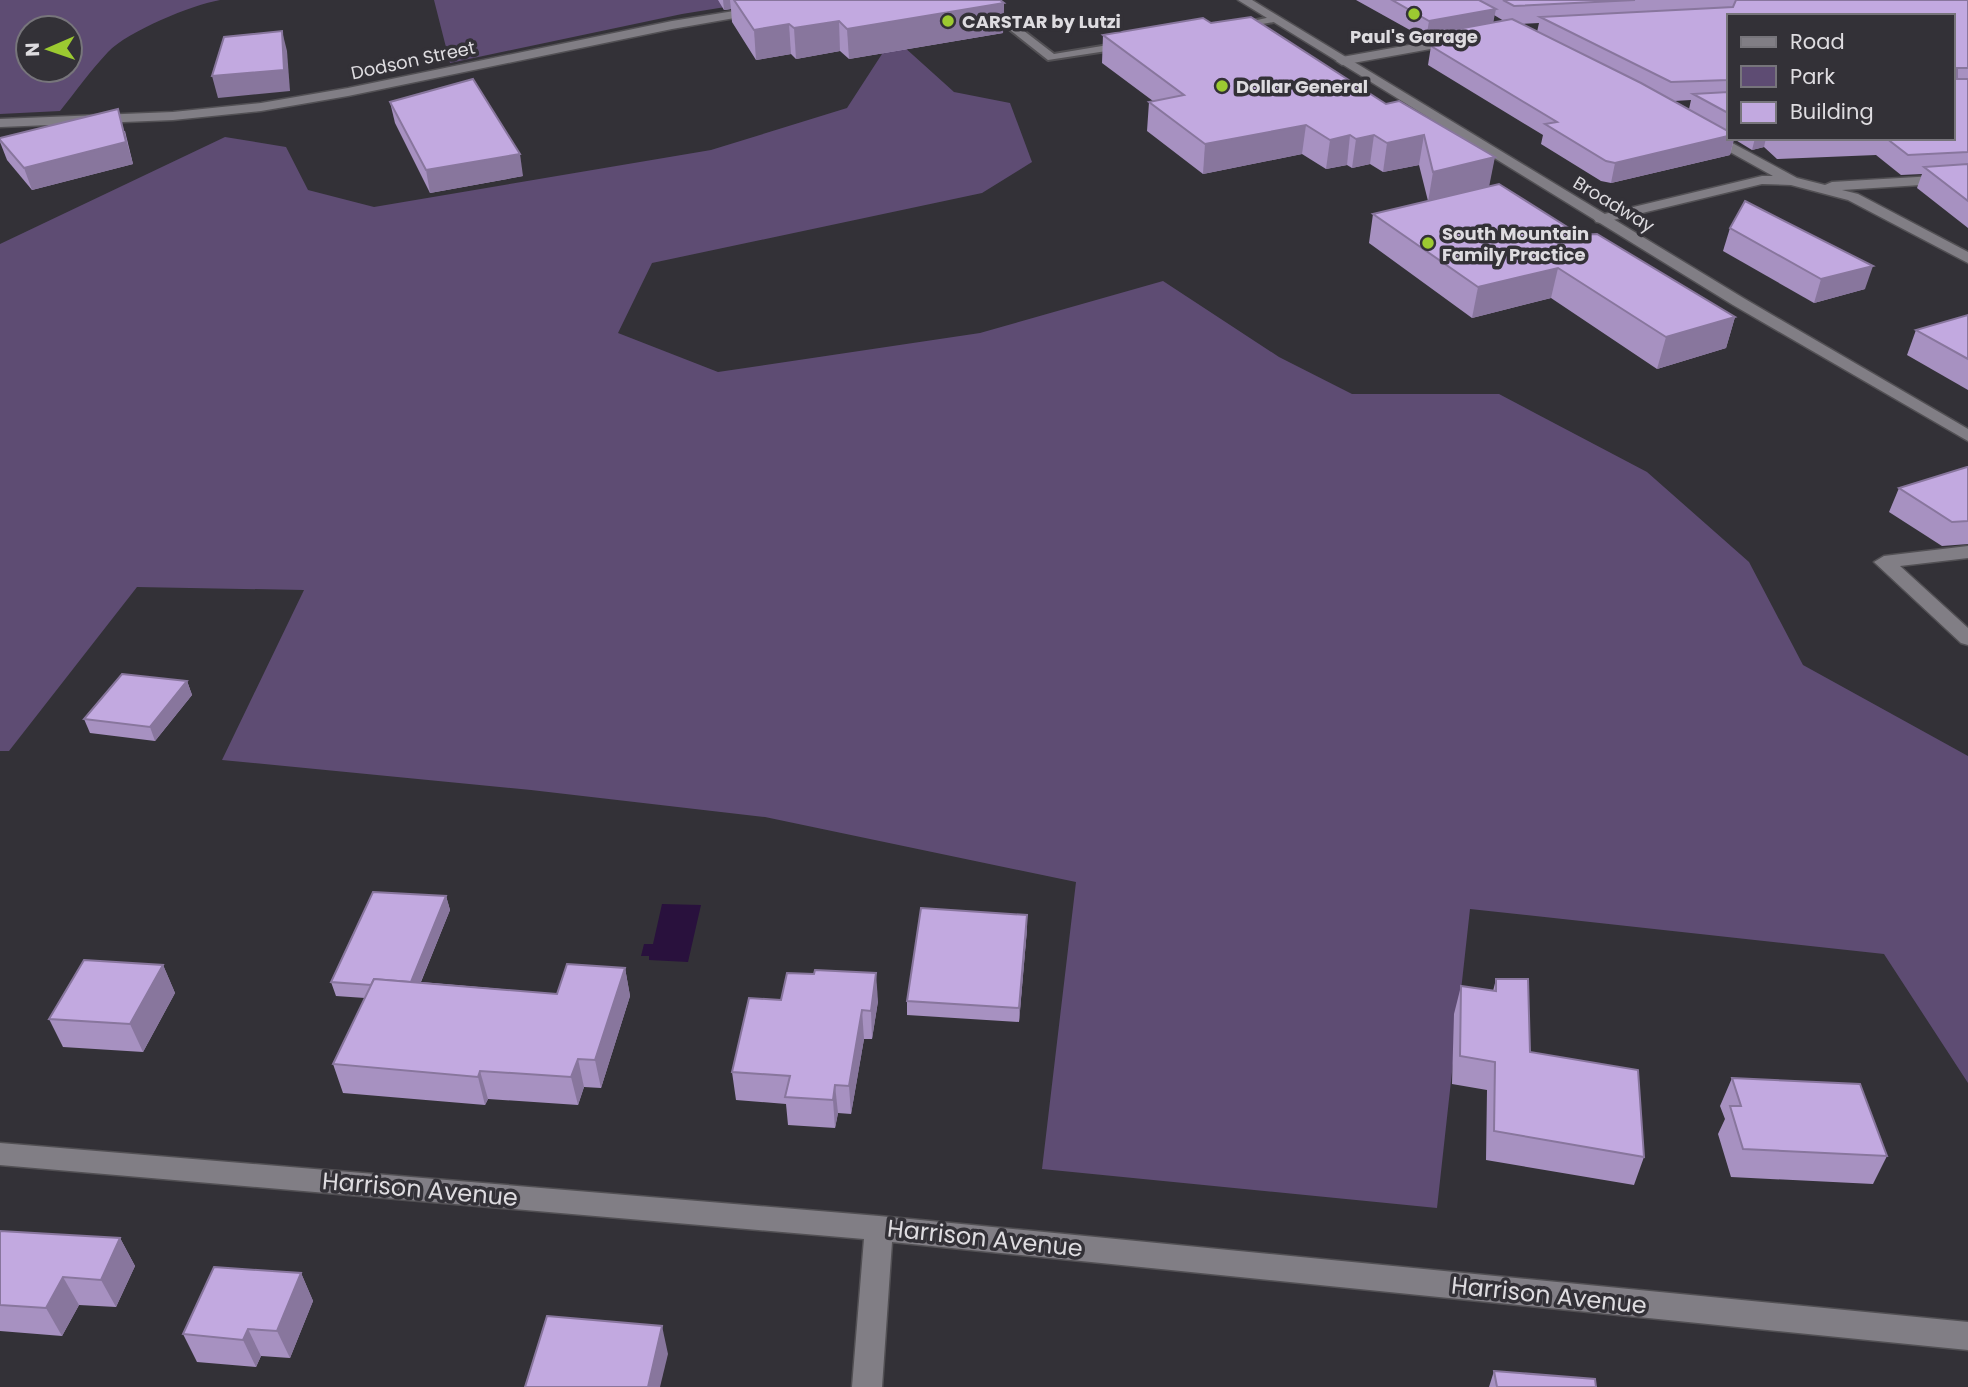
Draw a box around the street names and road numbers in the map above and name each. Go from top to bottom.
street label: Dodson Street [349,35,477,85]
street label: Broadway [1569,170,1659,238]
street label: Harrison Avenue [321,1164,519,1214]
street label: Harrison Avenue [886,1211,1084,1265]
street label: Harrison Avenue [1450,1268,1648,1322]

